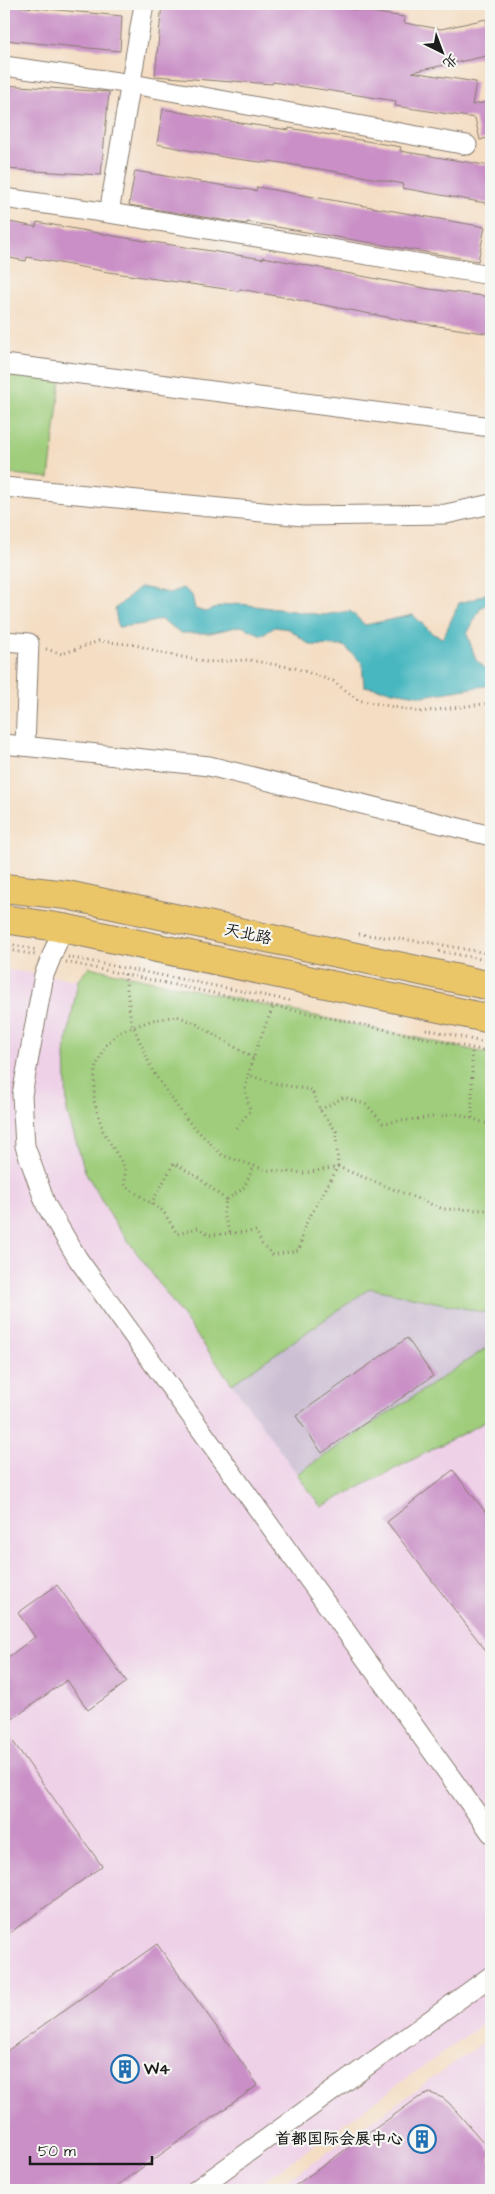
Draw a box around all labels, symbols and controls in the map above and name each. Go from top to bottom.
north arrow [418,28,468,78]
text: 北 [438,49,462,73]
street label: 天北路 [222,918,274,950]
building icon: W4 [110,2054,140,2084]
place label: W4 [143,2058,170,2080]
building icon: 首都国际会展中心 [407,2124,437,2154]
place label: 首都国际会展中心 [275,2128,403,2150]
scale bar [30,2134,152,2166]
text: 50 m [38,2141,76,2162]

